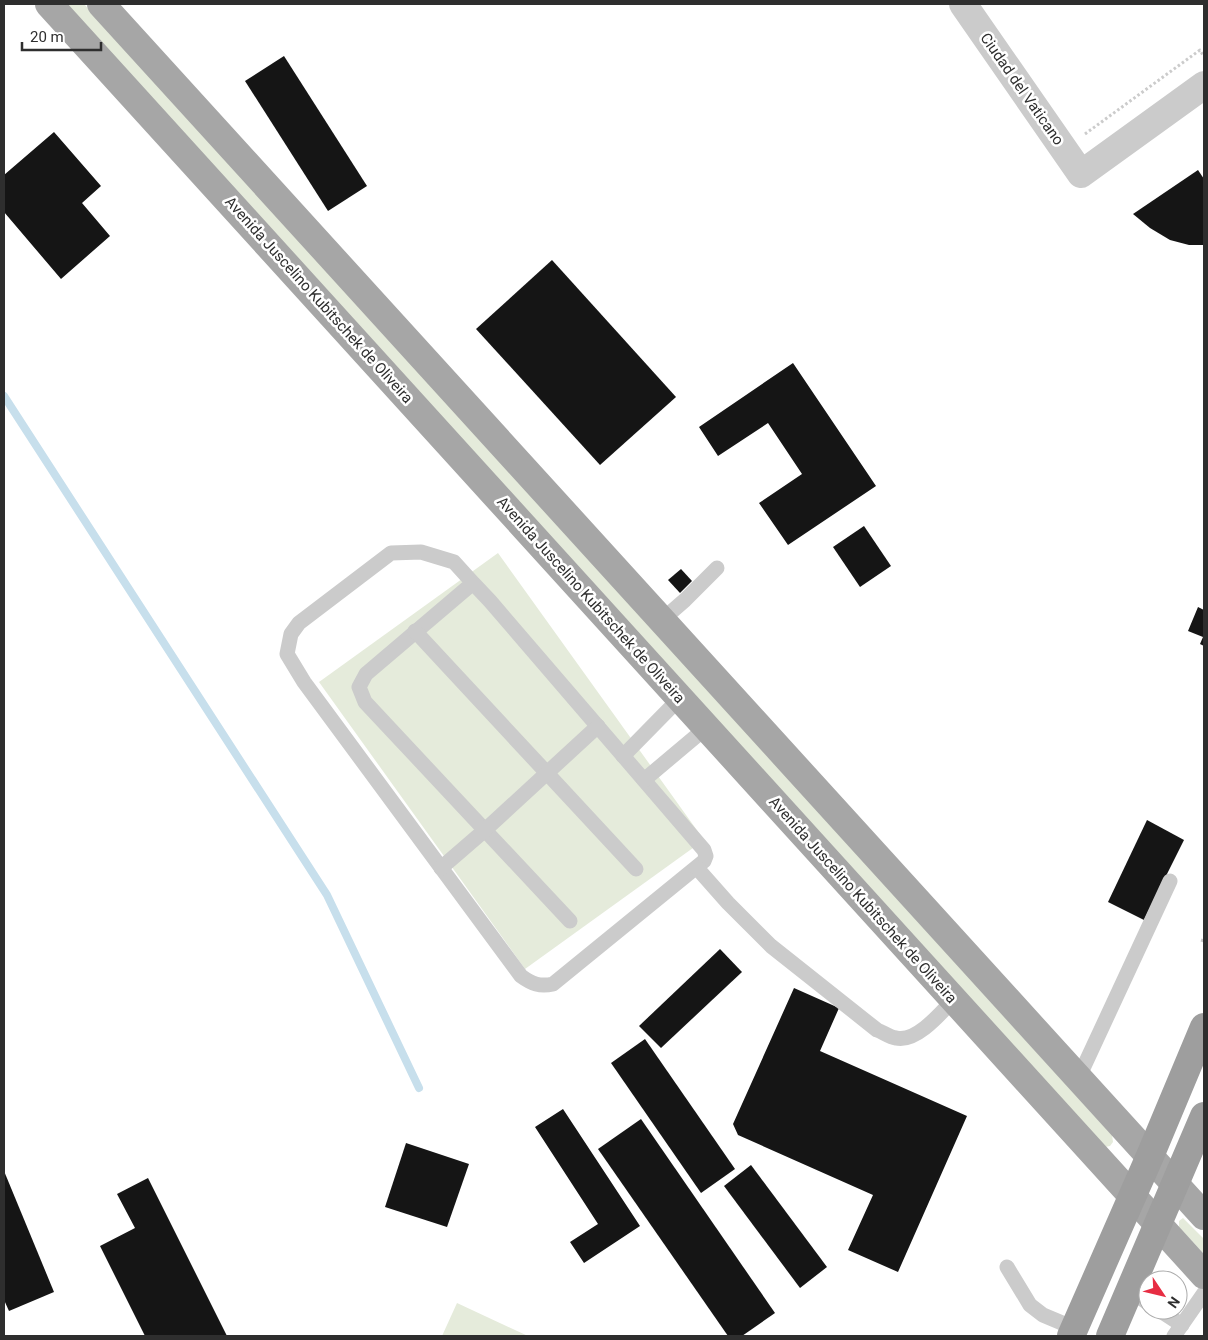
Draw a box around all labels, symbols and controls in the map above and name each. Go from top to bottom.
scale bar [22,20,101,52]
text: 20 m [30,28,64,46]
street label: Ciudad del Vaticano [976,29,1068,149]
street label: Avenida Juscelino Kubitschek de Oliveira [221,193,417,407]
street label: Avenida Juscelino Kubitschek de Oliveira [493,493,689,707]
street label: Avenida Juscelino Kubitschek de Oliveira [765,793,961,1007]
north arrow [1138,1270,1188,1320]
text: N [1164,1294,1183,1311]

